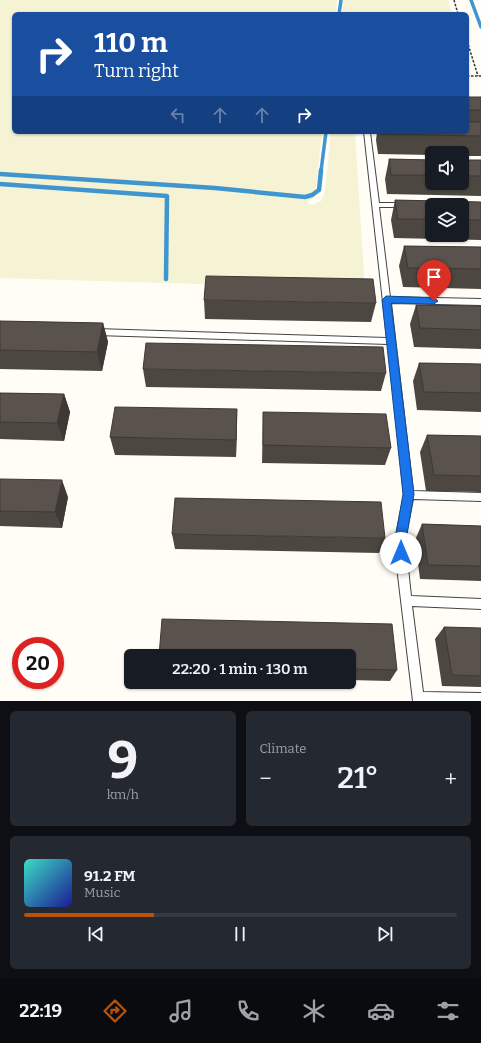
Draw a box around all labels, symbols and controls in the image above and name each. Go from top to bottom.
text: 110 m [94,26,168,59]
icon: right [28,28,80,80]
text: Turn right [94,60,179,82]
icon: left [167,104,189,126]
icon: ahead [209,104,231,126]
icon: ahead [251,104,273,126]
icon: right [293,104,315,126]
map controls [425,146,469,242]
button: sound [425,146,469,190]
button: layers [425,198,469,242]
pin [417,260,451,301]
icon: arrive [423,266,445,288]
position arrow [380,532,422,574]
speed limit sign: 20 [12,637,64,689]
text: 22:20 · 1 min · 130 m [172,660,308,678]
text: 9 [107,729,138,792]
text: Climate [260,741,306,756]
text: 21° [337,760,379,796]
text: − [260,765,272,792]
text: + [444,765,457,792]
text: km/h [107,787,139,802]
text: 91.2 FM [84,867,135,885]
text: Music [84,885,120,900]
icon: previous [85,923,107,945]
icon: pause [229,923,251,945]
icon: next [374,923,396,945]
icon: directions [101,997,129,1025]
icon: music [167,997,195,1025]
icon: phone [234,997,262,1025]
icon: climate [300,997,328,1025]
icon: car [367,997,395,1025]
icon: filters [434,997,462,1025]
text: 22:19 [19,1000,62,1022]

